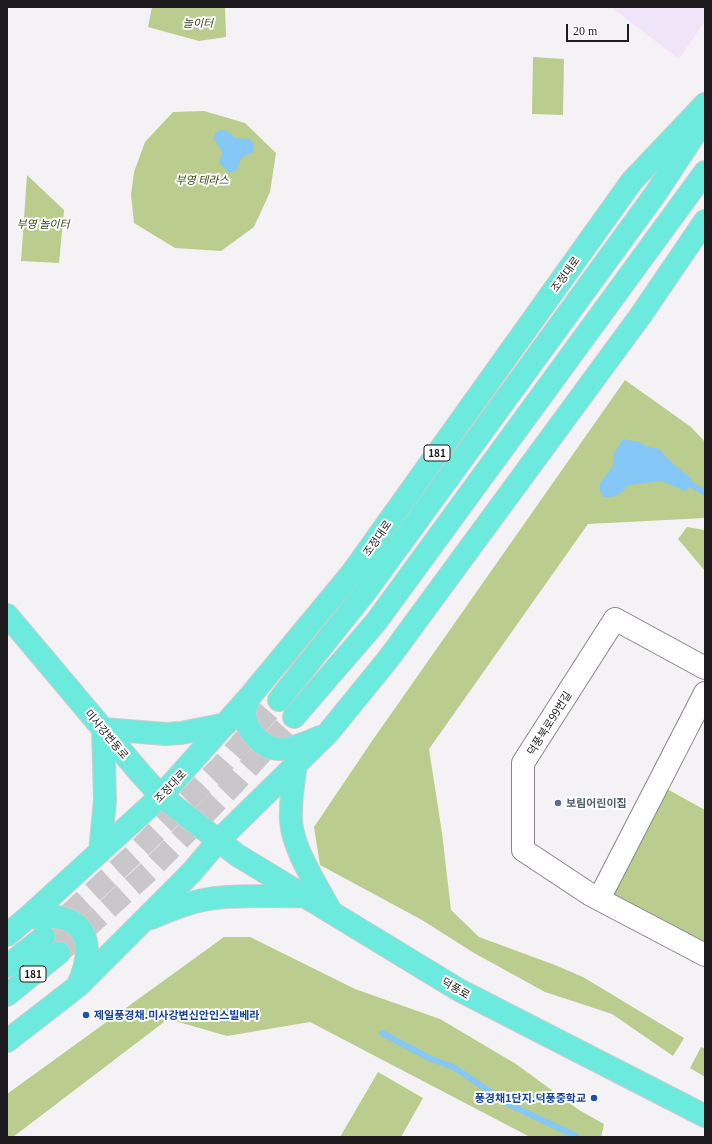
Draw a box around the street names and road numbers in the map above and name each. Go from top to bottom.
street label: 조정대로 [548,254,582,294]
road number: 181 [424,445,450,461]
street label: 조정대로 [360,518,394,558]
street label: 덕풍북로99번길 [524,689,574,757]
street label: 미사강변동로 [82,707,132,761]
street label: 조정대로 [151,767,189,805]
road number: 181 [20,966,46,982]
street label: 덕풍로 [440,975,472,1001]

